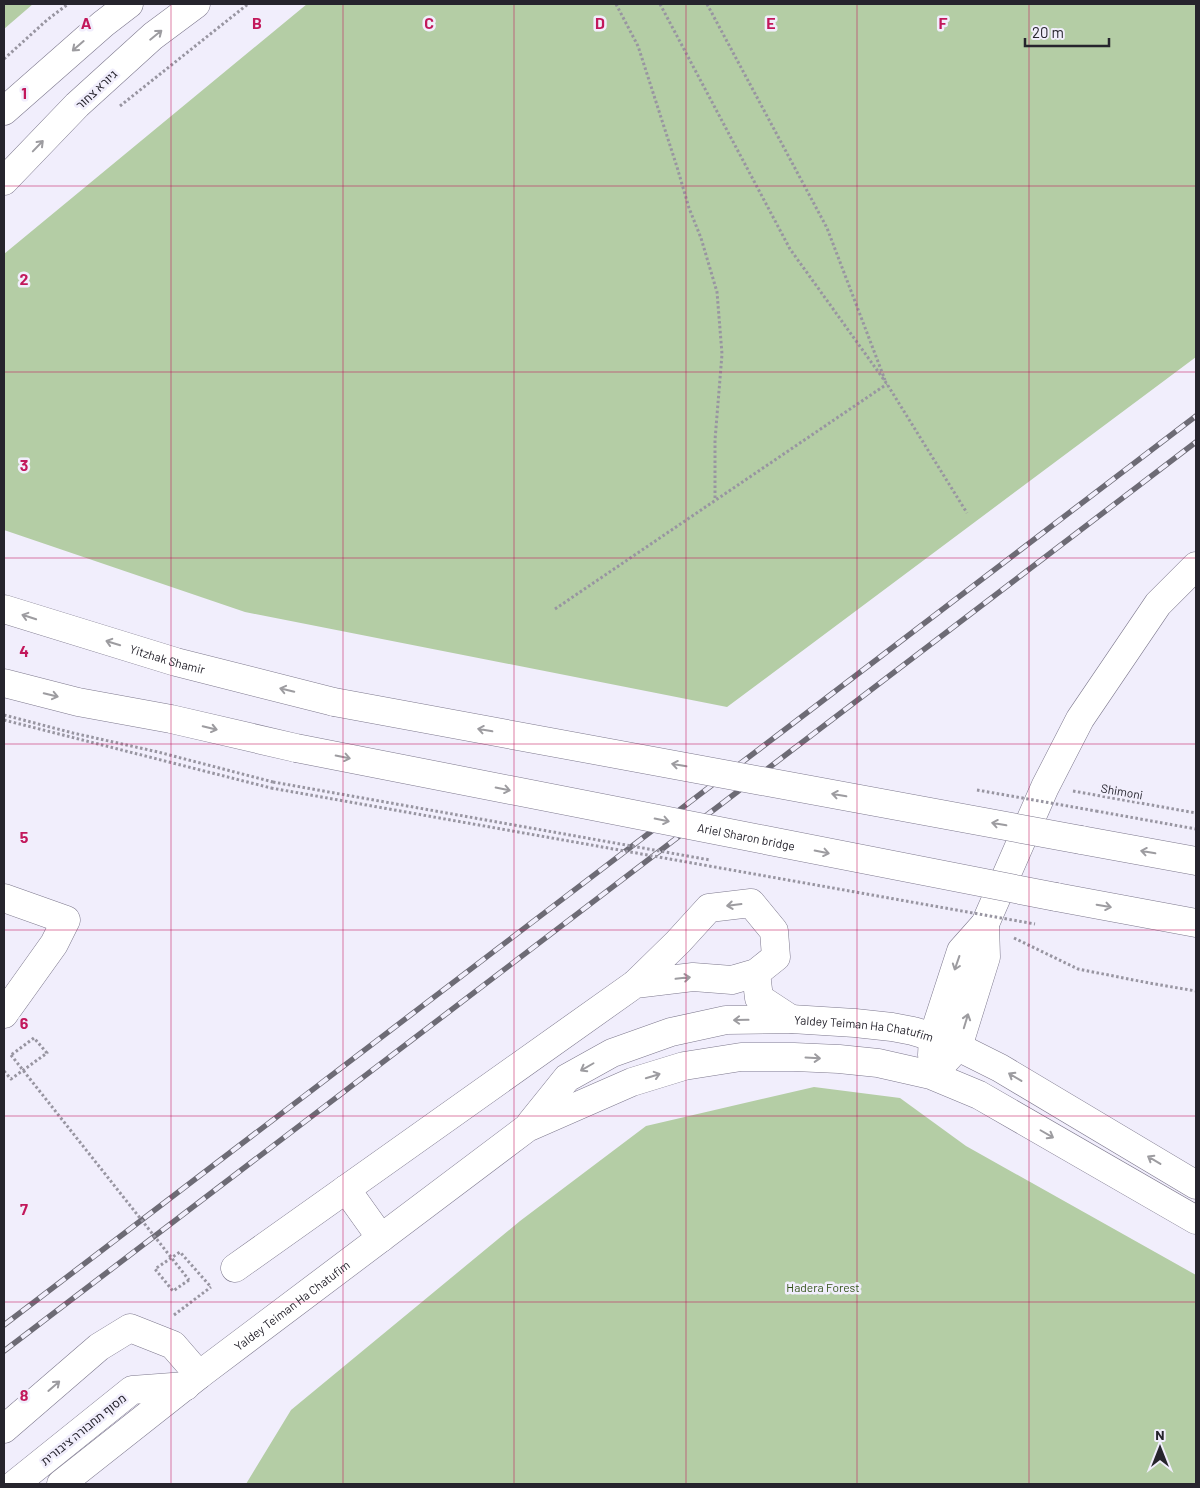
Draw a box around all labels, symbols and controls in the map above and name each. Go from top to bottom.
text: A [81,13,92,32]
text: B [252,13,262,32]
text: C [424,13,434,32]
text: D [595,13,605,32]
text: E [766,13,776,32]
text: F [939,13,948,32]
scale bar [1025,15,1109,47]
text: 20 m [1032,23,1064,41]
one-way arrow [149,29,162,40]
one-way arrow [71,40,84,52]
street label: גיורא צחור [73,66,120,112]
text: 1 [21,83,27,102]
one-way arrow [32,140,44,153]
text: 2 [20,269,29,288]
text: 3 [20,455,28,474]
one-way arrow [21,611,37,621]
one-way arrow [105,637,121,647]
text: 4 [19,641,29,660]
street label: Yitzhak Shamir [128,641,207,676]
one-way arrow [279,685,295,694]
one-way arrow [42,691,58,700]
one-way arrow [201,724,217,733]
one-way arrow [477,724,493,734]
one-way arrow [335,753,351,763]
one-way arrow [672,760,688,770]
street label: Shimoni [1100,780,1144,802]
one-way arrow [494,784,510,794]
one-way arrow [831,790,847,799]
one-way arrow [654,816,670,825]
one-way arrow [991,819,1007,829]
street label: Ariel Sharon bridge [696,820,796,853]
text: 5 [20,827,29,846]
one-way arrow [1141,846,1157,856]
one-way arrow [813,847,829,857]
one-way arrow [726,900,742,910]
one-way arrow [1096,902,1112,912]
one-way arrow [952,955,962,971]
one-way arrow [675,973,691,983]
street label: Yaldey Teiman Ha Chatufim [794,1012,935,1044]
text: 6 [20,1013,29,1032]
one-way arrow [961,1014,971,1030]
one-way arrow [733,1015,750,1025]
one-way arrow [805,1053,821,1062]
one-way arrow [580,1062,595,1072]
one-way arrow [644,1071,660,1080]
one-way arrow [1008,1072,1022,1082]
one-way arrow [1039,1130,1054,1139]
one-way arrow [1148,1155,1162,1165]
text: 7 [20,1199,28,1218]
street label: Yaldey Teiman Ha Chatufim [231,1257,352,1353]
park label: Hadera Forest [786,1280,860,1294]
one-way arrow [48,1380,61,1392]
text: 8 [20,1385,29,1404]
street label: מסוף תחבורה ציבורית [38,1390,128,1468]
north arrow [1135,1423,1185,1473]
text: N [1155,1426,1165,1443]

